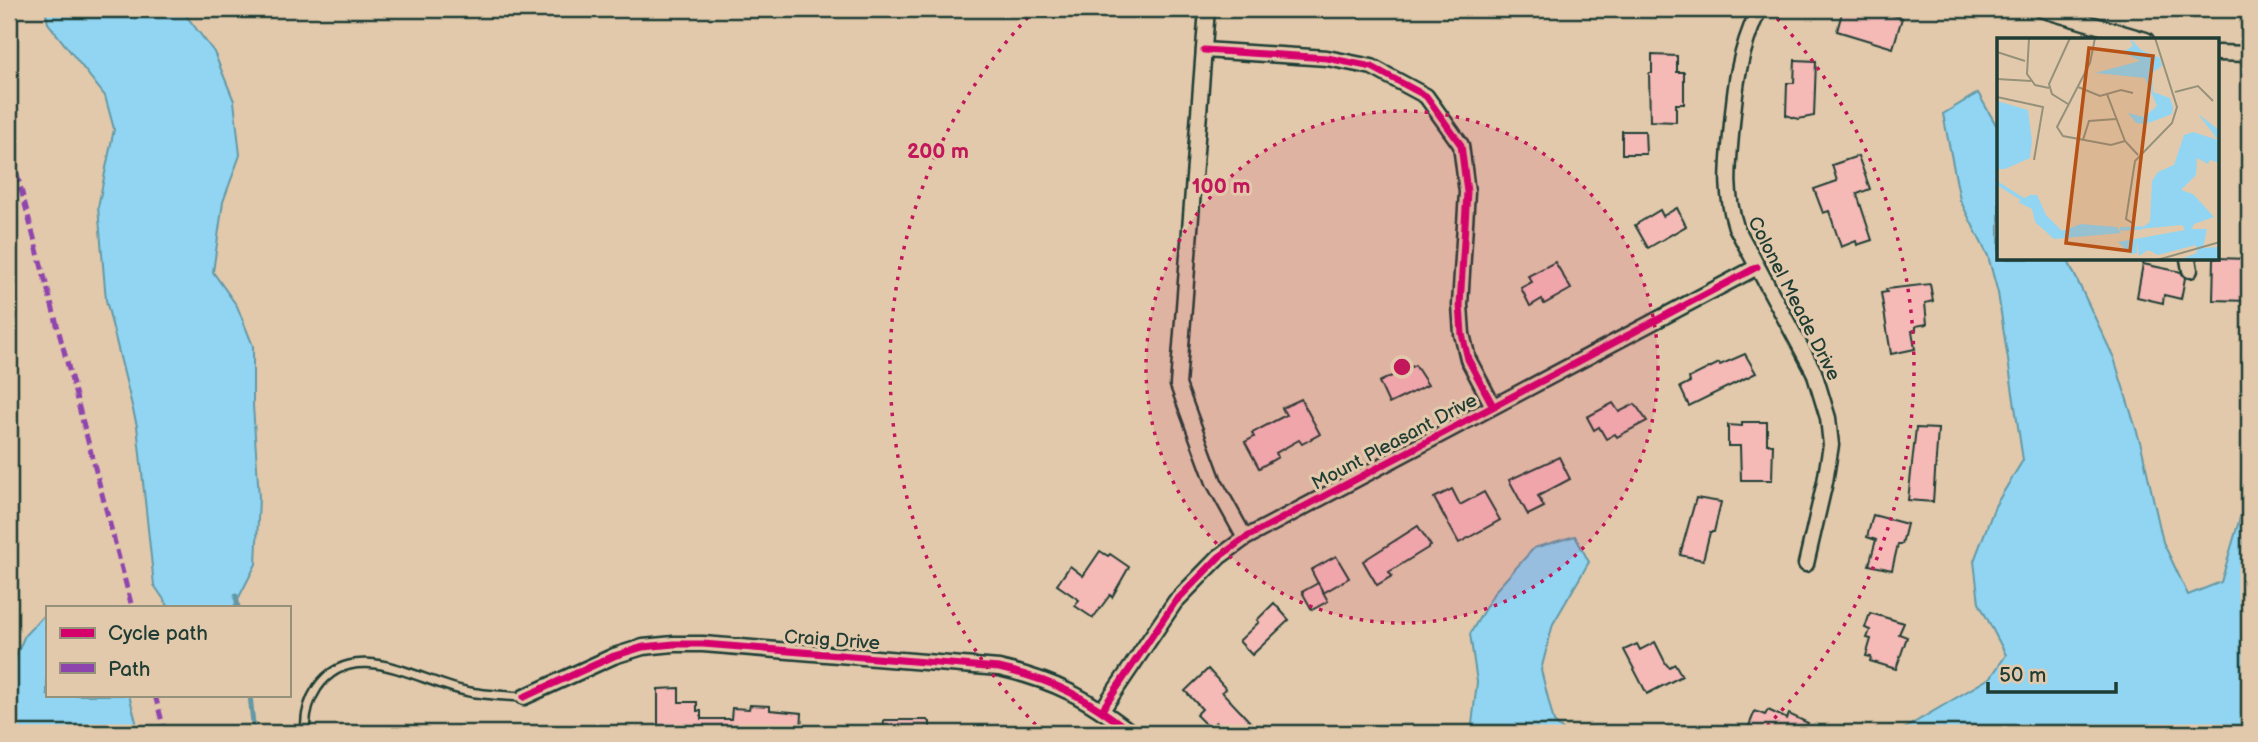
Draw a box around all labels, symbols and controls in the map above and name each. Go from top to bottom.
inset map [1997,38,2220,261]
text: 200 m [907,139,969,164]
text: 100 m [1192,174,1250,199]
street label: Colonel Meade Drive [1742,213,1845,385]
centre of rings [1390,355,1414,379]
street label: Mount Pleasant Drive [1308,389,1481,496]
legend [46,606,290,696]
text: Cycle path [108,621,208,646]
street label: Craig Drive [783,626,881,655]
scale bar [1988,651,2116,695]
text: Path [108,657,150,682]
text: 50 m [1999,663,2046,688]

